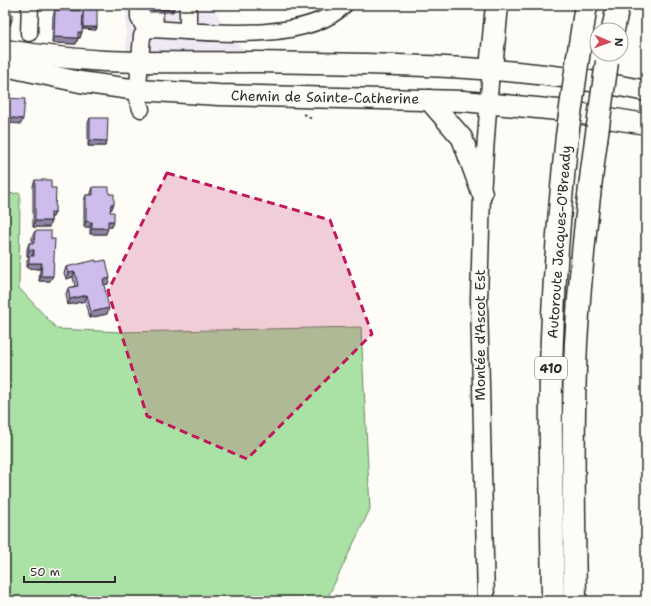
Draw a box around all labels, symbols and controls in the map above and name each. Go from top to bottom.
north arrow [589,22,629,62]
text: N [611,38,626,47]
street label: Chemin de Sainte-Catherine [231,86,419,108]
street label: Autoroute Jacques-O'Bready [543,145,575,339]
street label: Montée d'Ascot Est [471,269,489,401]
road number: 410 [535,357,567,379]
scale bar [24,558,115,584]
text: 50 m [30,564,60,580]

